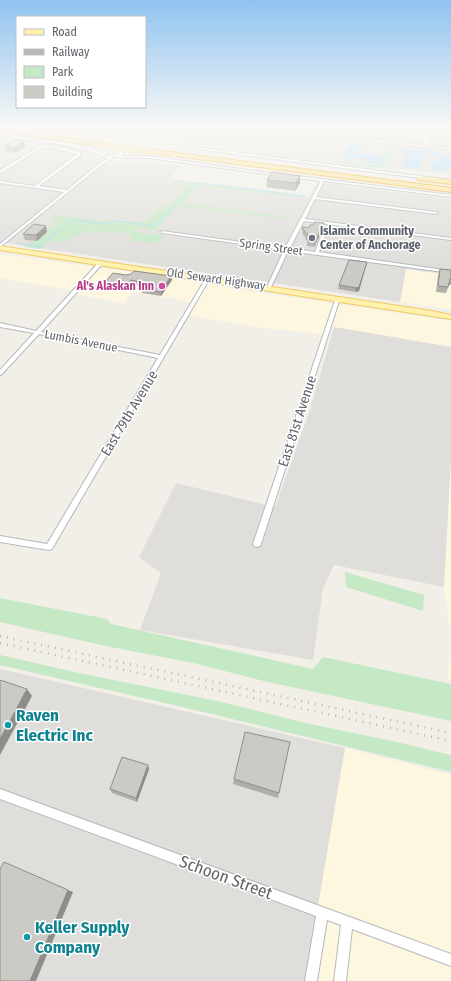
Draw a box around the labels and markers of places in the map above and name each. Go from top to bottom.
place label: Islamic Community Center of Anchorage [320,224,421,252]
marker: Islamic Community Center of Anchorage [307,233,317,243]
place label: Al's Alaskan Inn [76,279,154,293]
marker: Al's Alaskan Inn [157,281,167,291]
place label: Raven Electric Inc [16,705,94,746]
marker: Raven Electric Inc [3,720,13,730]
place label: Keller Supply Company [35,917,130,958]
marker: Keller Supply Company [22,932,32,942]

